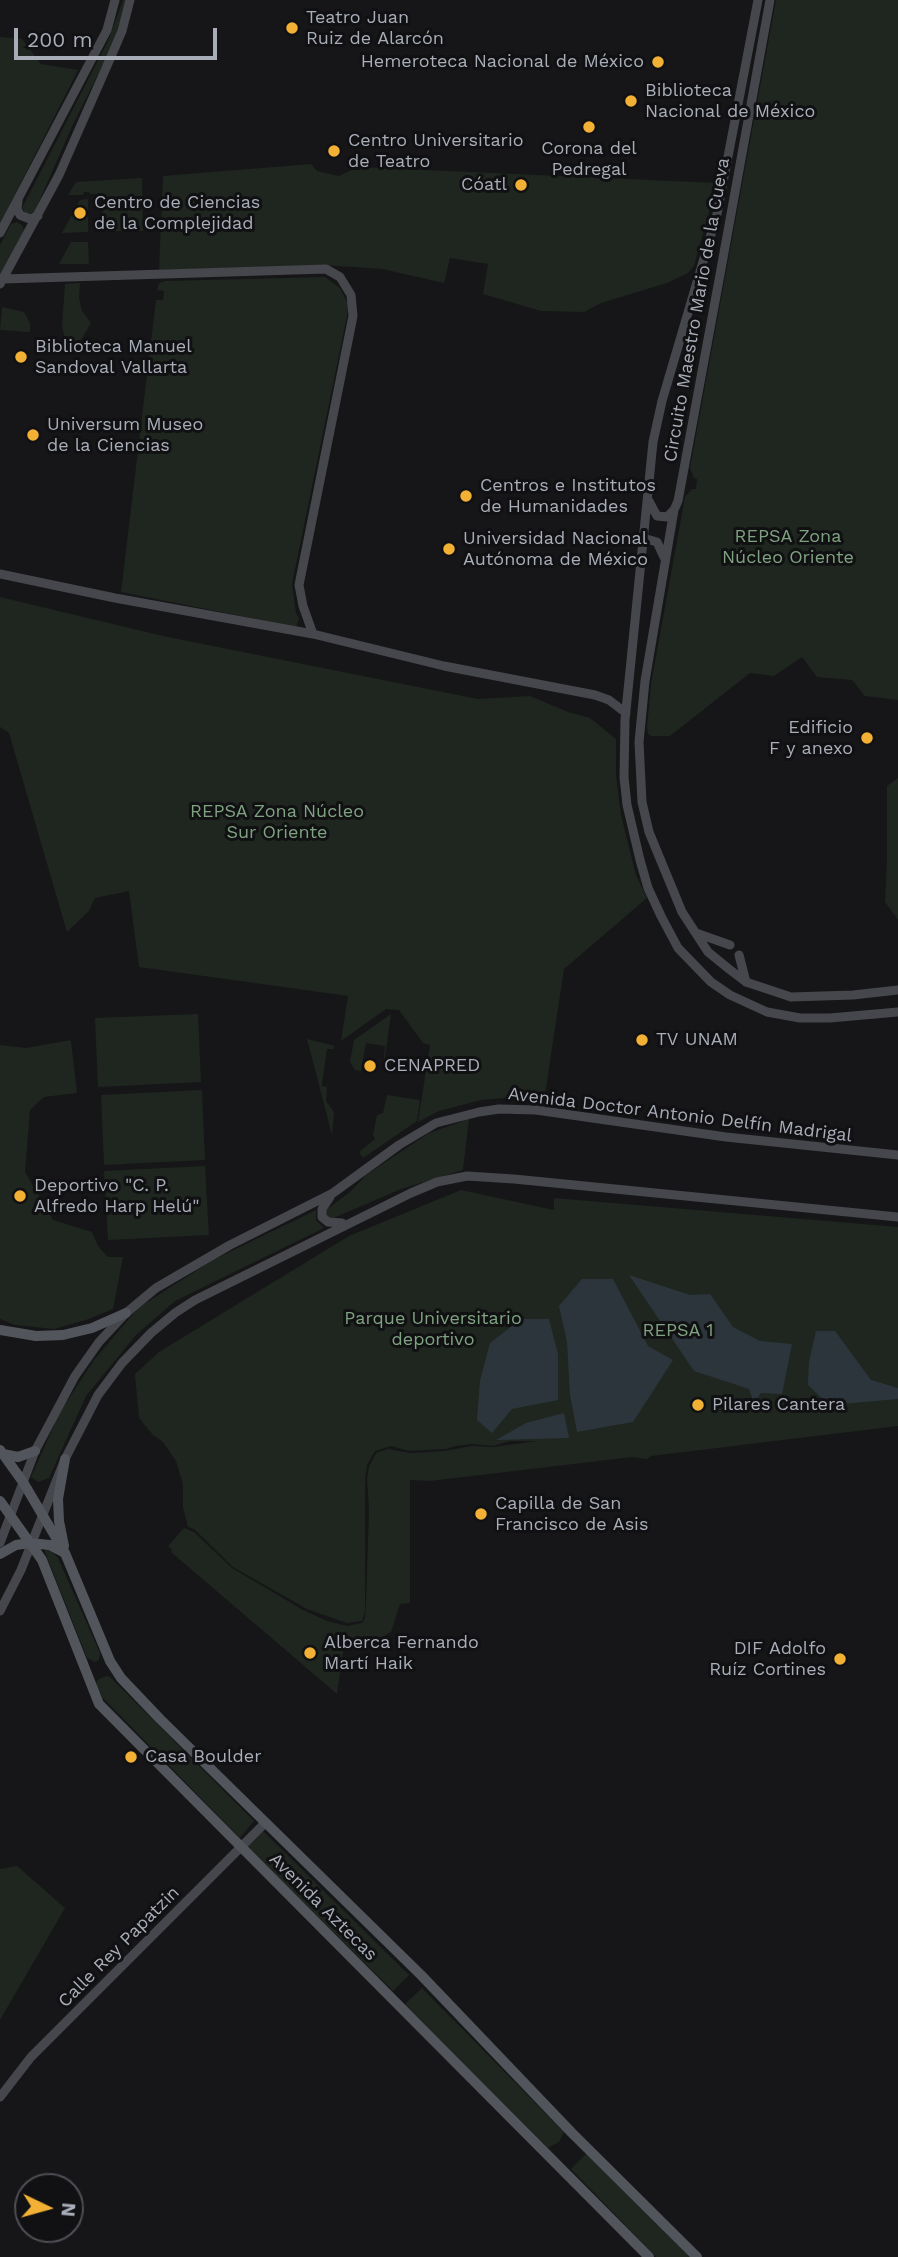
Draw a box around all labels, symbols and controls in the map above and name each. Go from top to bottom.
place label: Teatro Juan Ruiz de Alarcón [306,7,444,50]
scale bar [18,14,220,58]
marker: Teatro Juan Ruiz de Alarcón [284,20,300,36]
text: 200 m [27,27,93,52]
place label: Hemeroteca Nacional de México [361,51,644,73]
marker: Hemeroteca Nacional de México [650,54,666,70]
place label: Biblioteca Nacional de México [645,80,815,122]
marker: Biblioteca Nacional de México [623,93,639,109]
marker: Corona del Pedregal [581,119,597,135]
place label: Centro Universitario de Teatro [348,130,524,172]
place label: Corona del Pedregal [541,138,637,180]
marker: Centro Universitario de Teatro [326,143,342,159]
street label: Circuito Maestro Mario de la Cueva [660,156,734,464]
place label: Cóatl [461,174,507,196]
marker: Cóatl [513,177,529,193]
place label: Centro de Ciencias de la Complejidad [94,192,260,234]
marker: Centro de Ciencias de la Complejidad [72,205,88,221]
place label: Biblioteca Manuel Sandoval Vallarta [35,336,192,378]
marker: Biblioteca Manuel Sandoval Vallarta [13,349,29,365]
place label: Universum Museo de la Ciencias [47,414,203,457]
marker: Universum Museo de la Ciencias [25,427,41,443]
place label: Centros e Institutos de Humanidades [480,475,656,518]
marker: Centros e Institutos de Humanidades [458,488,474,504]
park label: REPSA Zona Núcleo Oriente [722,526,854,568]
place label: Universidad Nacional Autónoma de México [463,528,648,570]
marker: Universidad Nacional Autónoma de México [441,541,457,557]
place label: Edificio F y anexo [769,717,853,760]
marker: Edificio F y anexo [859,730,875,746]
park label: REPSA Zona Núcleo Sur Oriente [190,801,364,844]
place label: TV UNAM [656,1029,738,1051]
marker: TV UNAM [634,1032,650,1048]
place label: CENAPRED [384,1055,480,1077]
marker: CENAPRED [362,1058,378,1074]
street label: Avenida Doctor Antonio Delfín Madrigal [507,1083,853,1147]
place label: Deportivo "C. P. Alfredo Harp Helú" [34,1175,200,1218]
marker: Deportivo "C. P. Alfredo Harp Helú" [12,1188,28,1204]
park label: Parque Universitario deportivo [344,1308,522,1350]
park label: REPSA 1 [643,1320,713,1342]
place label: Pilares Cantera [712,1394,845,1416]
marker: Pilares Cantera [690,1397,706,1413]
place label: Capilla de San Francisco de Asis [495,1493,648,1536]
marker: Capilla de San Francisco de Asis [473,1506,489,1522]
place label: Alberca Fernando Martí Haik [324,1632,479,1674]
place label: DIF Adolfo Ruíz Cortines [709,1638,826,1680]
marker: Alberca Fernando Martí Haik [302,1645,318,1661]
marker: DIF Adolfo Ruíz Cortines [832,1651,848,1667]
place label: Casa Boulder [145,1746,262,1768]
marker: Casa Boulder [123,1749,139,1765]
street label: Avenida Aztecas [265,1849,381,1965]
street label: Calle Rey Papatzin [54,1882,184,2012]
north arrow [14,2173,84,2243]
text: N [56,2202,80,2218]

